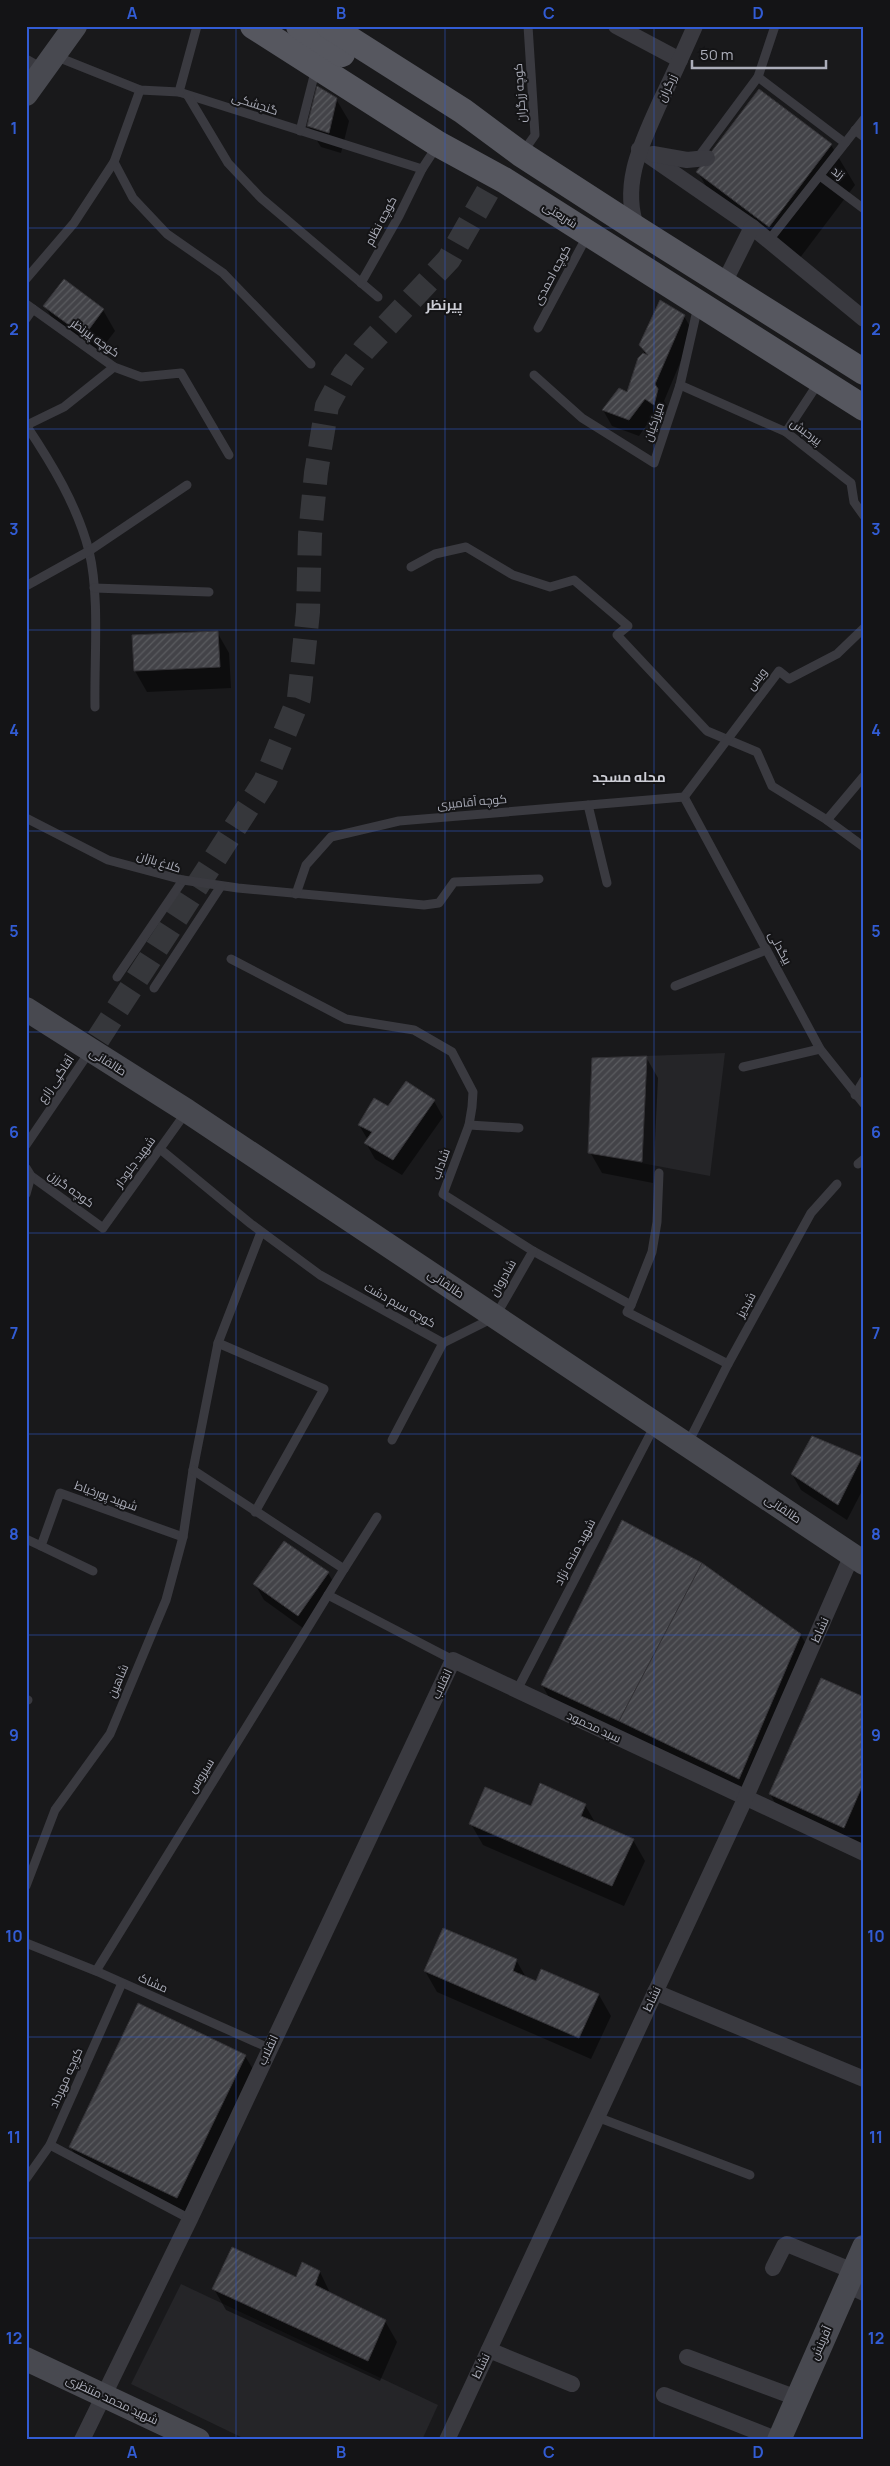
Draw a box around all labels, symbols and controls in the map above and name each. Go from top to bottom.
text: A [127,2,138,24]
text: B [336,2,346,24]
text: C [543,2,555,24]
text: D [752,2,764,24]
scale bar [692,38,826,70]
text: 50 m [700,44,734,65]
street label: کوچه زرگران [509,63,531,123]
street label: زرگران [653,71,680,105]
street label: گنجشکی [230,88,280,119]
text: 1 [10,117,18,139]
text: 1 [872,117,880,139]
street label: زند [828,162,849,183]
street label: کوچه نظام [360,193,402,249]
street label: شریعتی [540,197,581,232]
street label: کوچه احمدی [529,242,575,308]
district label: پیرنظر [425,295,462,316]
street label: کوچه پیرنظر [66,314,123,362]
text: 2 [9,318,19,340]
text: 2 [871,318,881,340]
street label: میرزکیان [639,400,668,444]
street label: پیرحبش [786,414,826,450]
text: 3 [9,518,19,540]
text: 3 [871,518,881,540]
street label: ویس [742,664,771,694]
text: 4 [9,719,19,741]
text: 4 [871,719,881,741]
district label: محله مسجد [592,767,666,786]
street label: کوچه آقامیری [436,790,508,814]
street label: کلاغ بازان [135,846,184,877]
text: 5 [9,920,19,942]
text: 5 [871,920,881,942]
street label: بیگدلی [765,928,796,967]
street label: طالقانی [86,1044,130,1080]
street label: آقاگپی زارع [33,1051,78,1106]
text: 6 [9,1121,19,1143]
text: 6 [871,1121,881,1143]
street label: شهید جلودار [110,1133,159,1192]
street label: شاداب [427,1146,454,1182]
street label: کوچه گرزن [44,1166,98,1212]
street label: شادروان [485,1256,520,1299]
street label: طالقانی [425,1265,468,1302]
street label: کوچه سیم دشت [361,1278,439,1332]
street label: شبدیز [731,1289,759,1321]
text: 7 [10,1322,18,1344]
text: 7 [872,1322,880,1344]
street label: شهید پورخیاط [72,1476,140,1516]
street label: طالقانی [762,1490,805,1527]
street label: شهید منده نژاد [550,1515,599,1588]
text: 8 [9,1523,19,1545]
text: 8 [871,1523,881,1545]
street label: نشاط [806,1614,833,1645]
street label: شاهین [103,1661,132,1700]
street label: انقلاب [427,1666,456,1702]
street label: سید محمود [564,1707,624,1747]
text: 9 [9,1724,19,1746]
text: 9 [871,1724,881,1746]
street label: سیروس [183,1755,218,1796]
text: 10 [5,1925,23,1947]
text: 10 [867,1925,885,1947]
street label: مشاک [136,1968,171,1997]
street label: نشاط [638,1983,665,2014]
street label: انقلاب [253,2032,282,2068]
street label: کوچه مهرداد [45,2045,87,2111]
text: 11 [7,2126,21,2148]
text: 11 [869,2126,883,2148]
street label: آفرینش [805,2322,836,2363]
text: 12 [6,2327,22,2349]
text: 12 [868,2327,884,2349]
street label: نشاط [467,2350,494,2381]
street label: شهید محمد منتظری [63,2371,161,2428]
text: A [127,2441,138,2463]
text: B [336,2441,346,2463]
text: C [543,2441,555,2463]
text: D [752,2441,764,2463]

